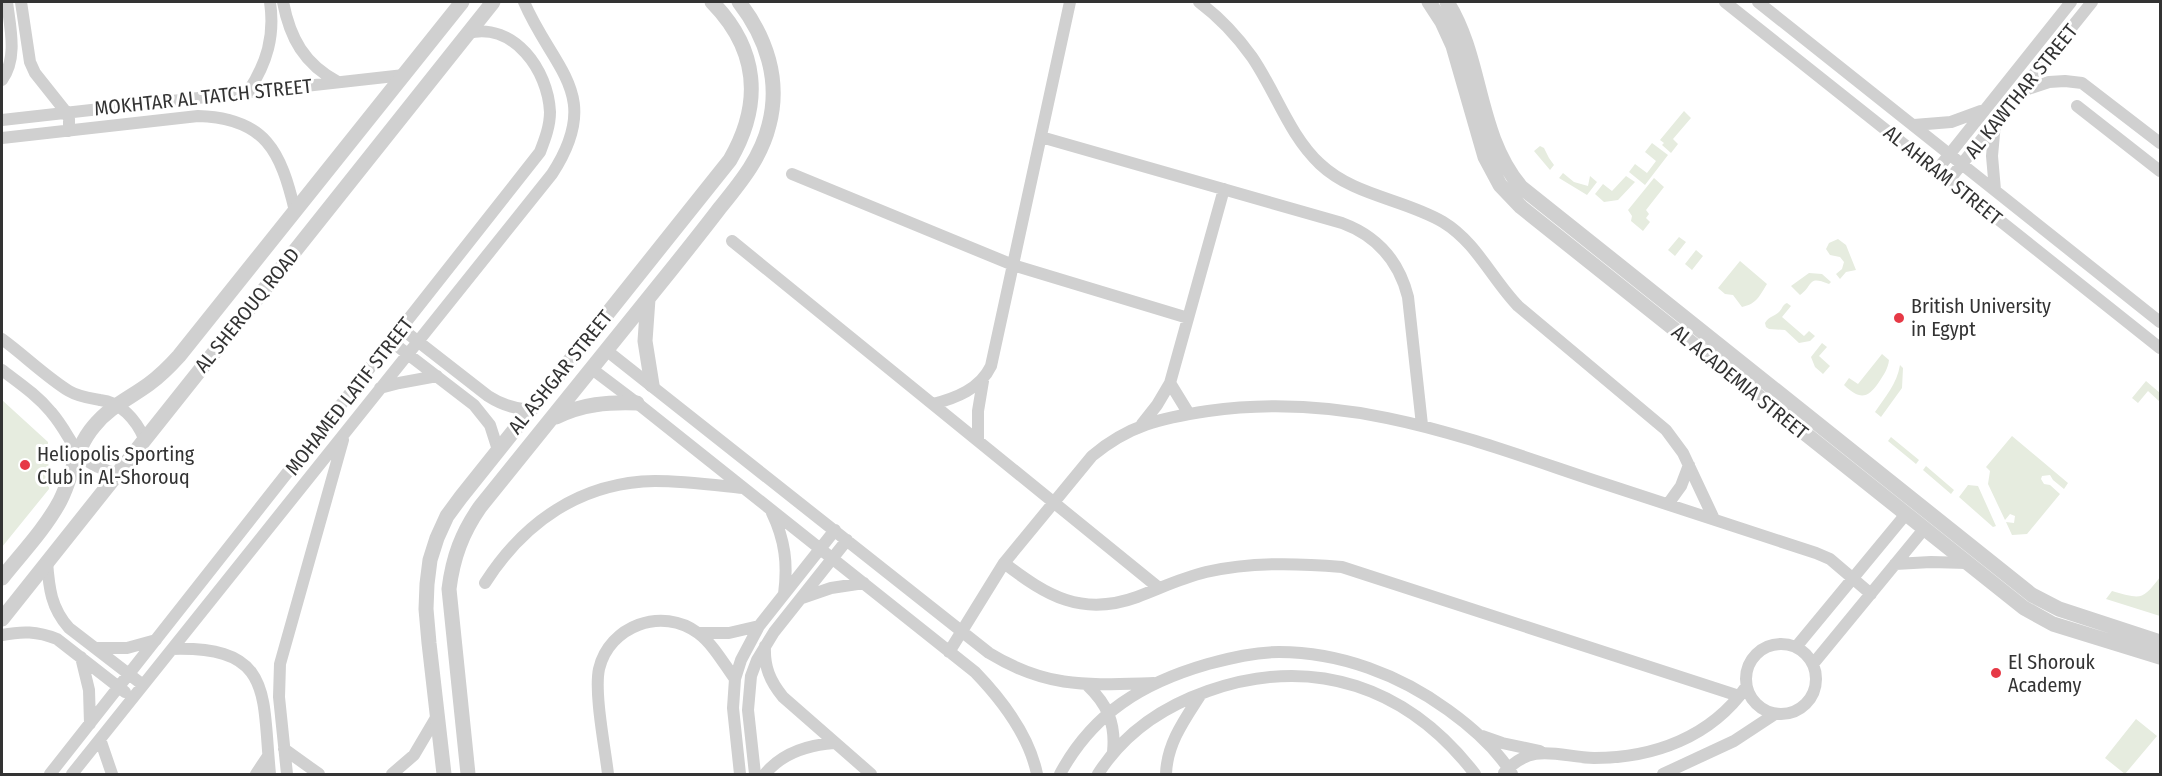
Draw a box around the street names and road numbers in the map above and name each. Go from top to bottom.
street label: AL KAWTHAR STREET [1960,19,2083,163]
street label: MOKHTAR AL TATCH STREET [93,74,314,120]
street label: AL AHRAM STREET [1879,120,2007,230]
street label: AL SHEROUQ ROAD [190,243,304,377]
street label: AL ASHGAR STREET [503,305,618,439]
street label: MOHAMED LATIF STREET [280,312,418,479]
street label: AL ACADEMIA STREET [1667,320,1814,445]

